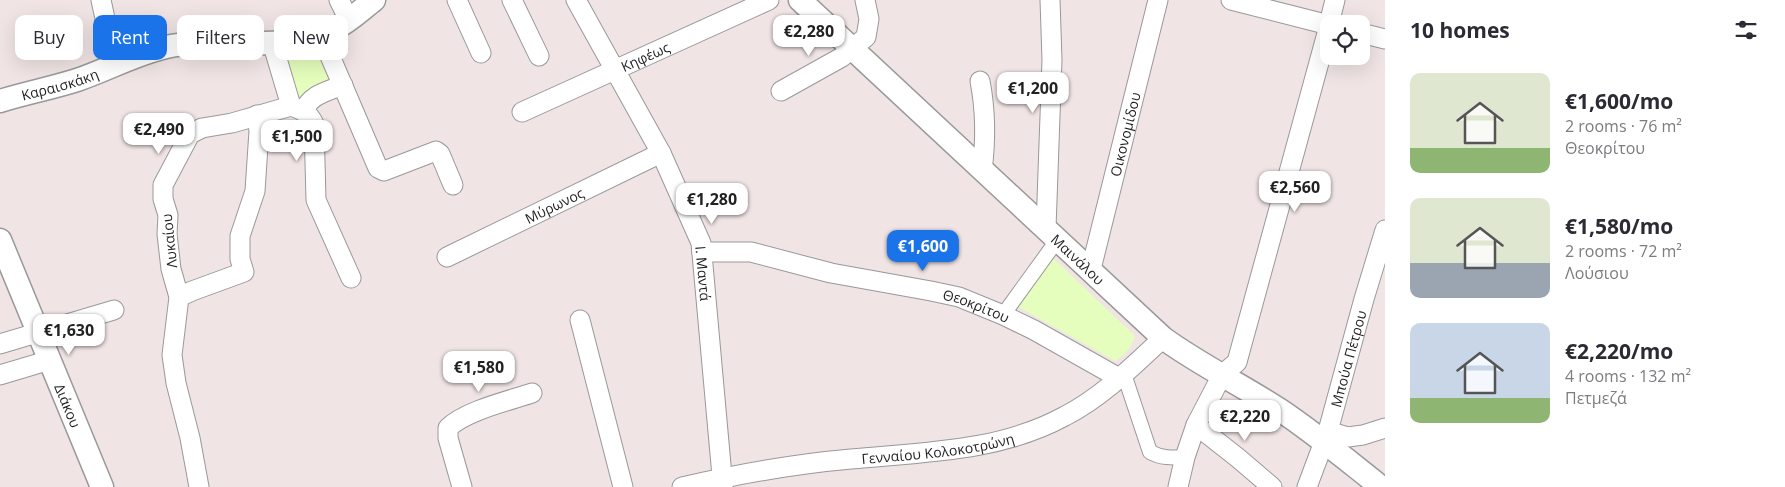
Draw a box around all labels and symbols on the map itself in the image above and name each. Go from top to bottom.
pin: €2,280 [768,15,850,57]
street label: Κηφέως [618,37,673,76]
street label: Καραισκάκη [19,64,101,104]
pin: €1,200 [992,72,1074,114]
street label: Οικονομίδου [1105,90,1144,178]
pin: €2,490 [118,112,200,155]
pin: €1,500 [256,120,338,162]
pin: €2,560 [1254,170,1336,213]
pin: €1,280 [671,182,753,225]
street label: Μύρωνος [521,183,587,227]
street label: Λυκαίου [157,213,181,269]
street label: Μαινάλου [1047,229,1109,289]
pin: €1,600 [882,230,964,272]
street label: Ι. Μαντά [692,245,716,302]
street label: Θεοκρίτου [941,284,1013,326]
street label: Μπούα Πέτρου [1325,308,1370,409]
pin: €1,630 [28,314,110,356]
pin: €1,580 [438,350,520,393]
street label: Διάκου [51,381,86,430]
pin: €2,220 [1204,400,1286,442]
street label: Γενναίου Κολοκοτρώνη [861,428,1016,467]

